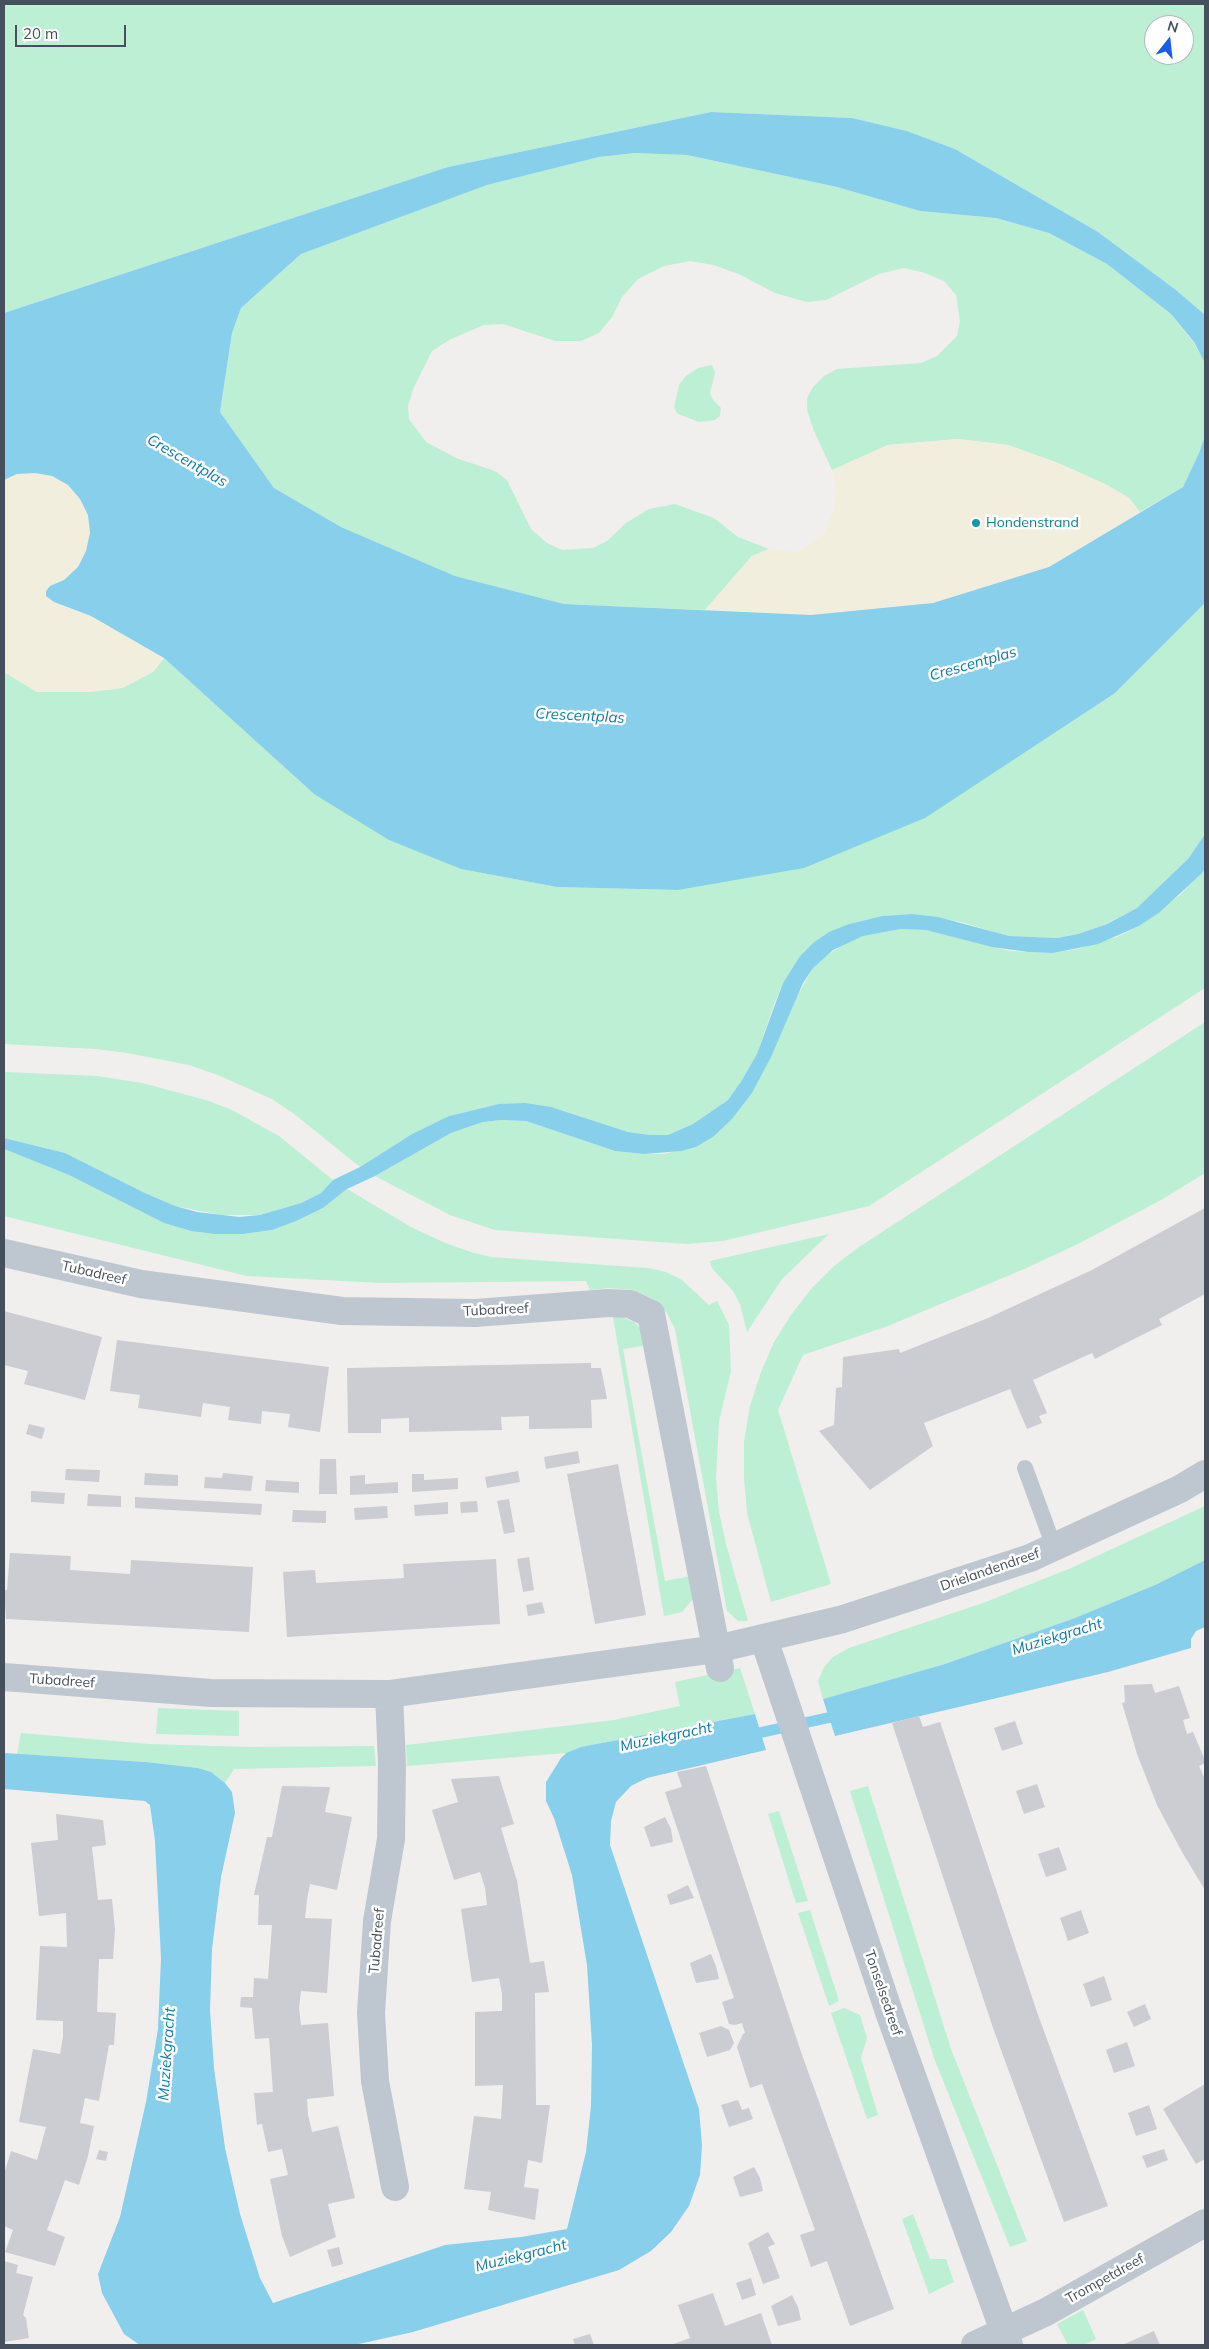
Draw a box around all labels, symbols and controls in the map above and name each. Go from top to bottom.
scale bar [18,15,129,47]
north arrow [1144,15,1194,65]
text: N [1165,16,1180,37]
text: 20 m [23,24,58,43]
water label: Crescentplas [144,431,230,491]
place label: Hondenstrand [986,515,1079,531]
marker: Hondenstrand [970,517,982,529]
water label: Crescentplas [927,643,1019,685]
water label: Crescentplas [535,705,625,727]
street label: Tubadreef [60,1257,128,1289]
street label: Tubadreef [463,1300,529,1320]
street label: Drielandendreef [938,1545,1042,1595]
water label: Muziekgracht [1010,1615,1104,1659]
street label: Tubadreef [29,1670,95,1692]
water label: Muziekgracht [618,1718,714,1756]
street label: Tubadreef [366,1908,388,1974]
street label: Tonselsedreef [861,1948,905,2038]
water label: Muziekgracht [155,2007,179,2101]
water label: Muziekgracht [473,2236,569,2276]
street label: Trompetdreef [1063,2251,1147,2307]

